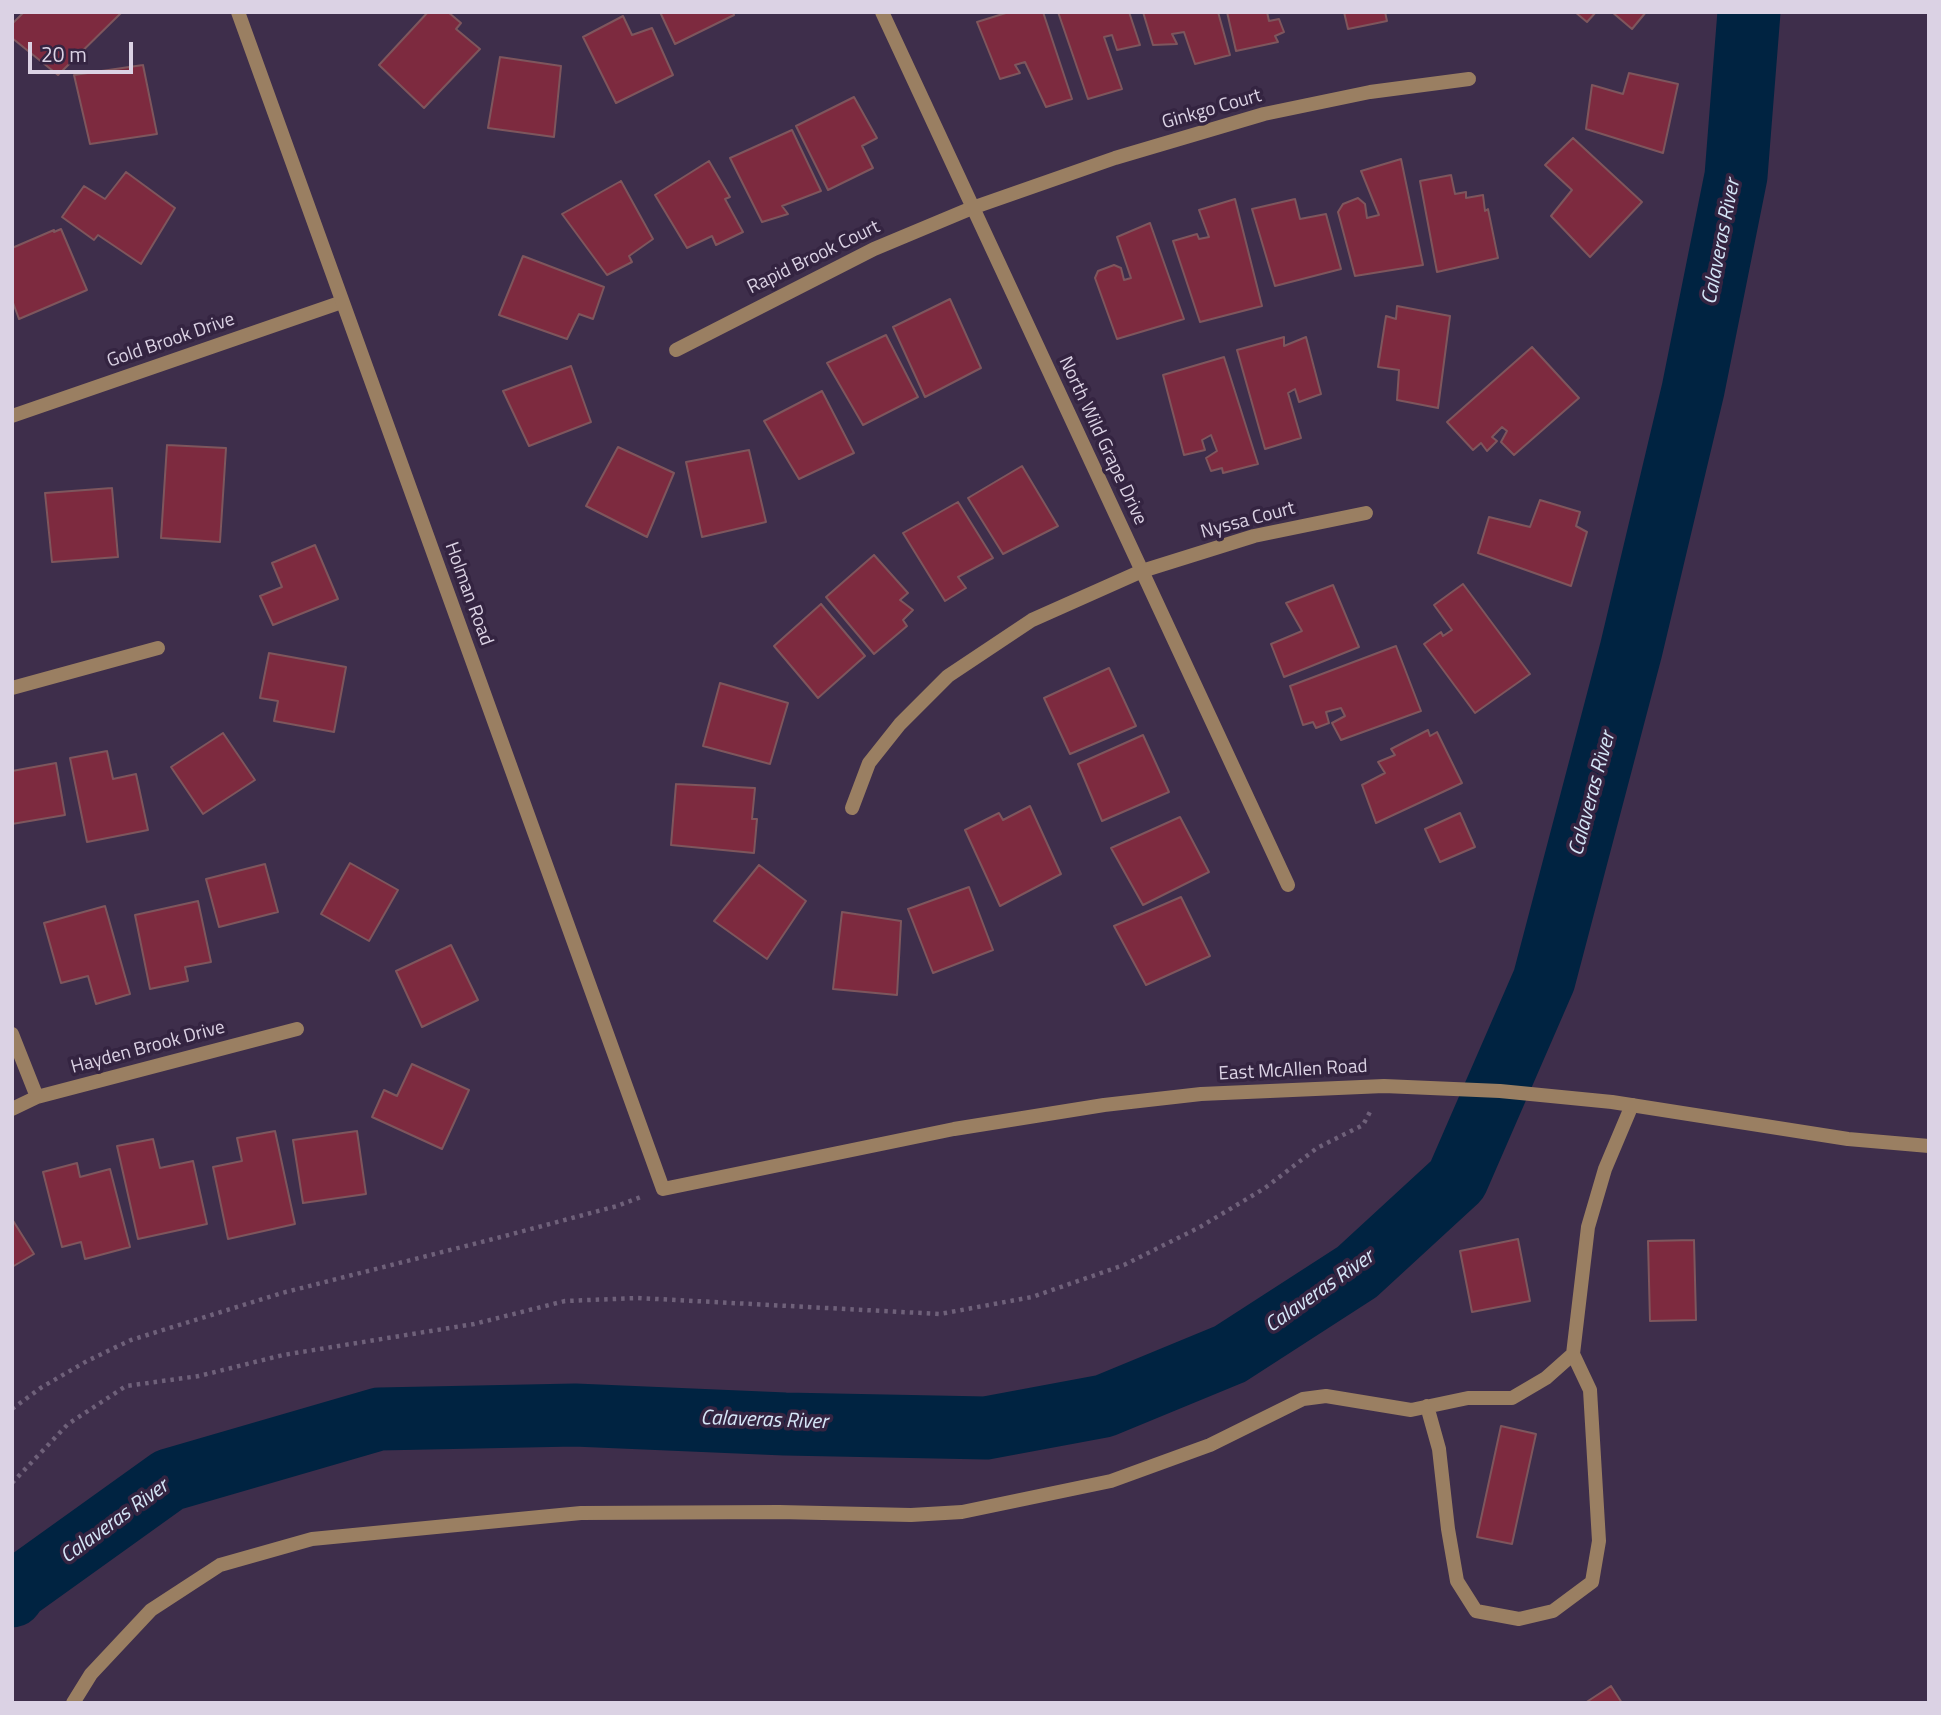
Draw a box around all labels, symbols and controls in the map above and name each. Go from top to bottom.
scale bar [32,28,136,72]
text: 20 m [41,38,87,70]
street label: Ginkgo Court [1160,85,1264,135]
water label: Calaveras River [1698,177,1746,307]
street label: Rapid Brook Court [744,216,884,300]
street label: Gold Brook Drive [104,309,238,373]
street label: North Wild Grape Drive [1053,353,1151,529]
street label: Nyssa Court [1198,497,1298,545]
street label: Holman Road [439,539,497,649]
water label: Calaveras River [1564,729,1622,859]
street label: Hayden Brook Drive [69,1017,227,1079]
street label: East McAllen Road [1218,1056,1368,1086]
water label: Calaveras River [1261,1245,1379,1339]
water label: Calaveras River [700,1406,828,1436]
water label: Calaveras River [56,1474,174,1570]

